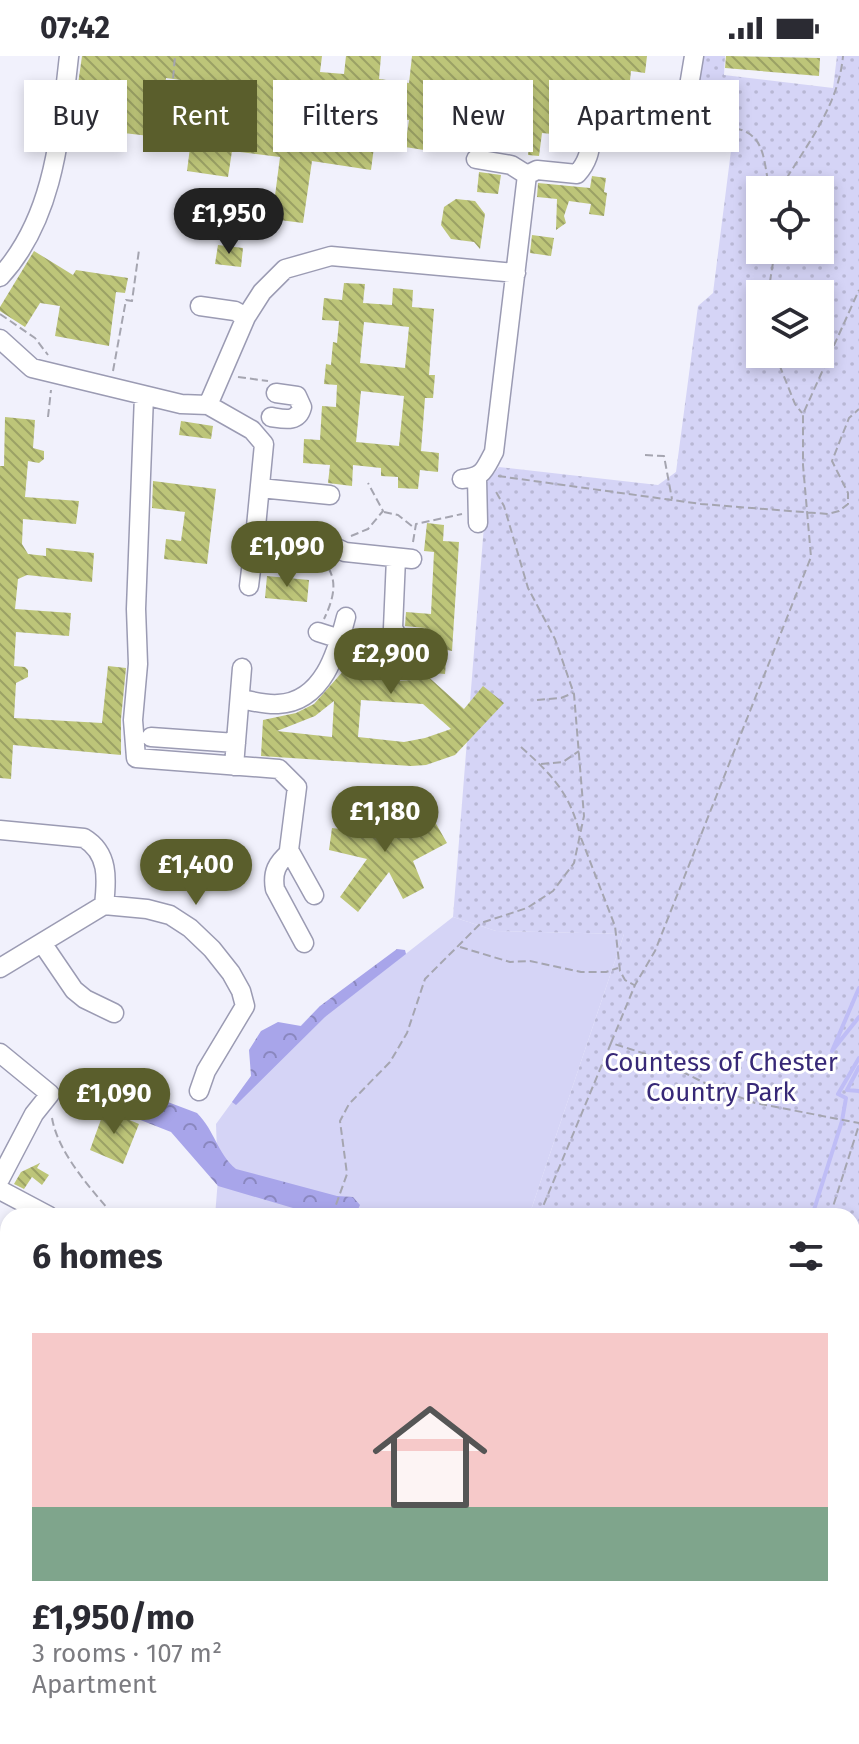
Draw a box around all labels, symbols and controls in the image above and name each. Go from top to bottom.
text: 07:42 [40,10,110,46]
chip: Buy [24,80,127,152]
chip: Rent [143,80,257,152]
chip: Filters [273,80,407,152]
chip: New [423,80,533,152]
chip: Apartment [549,80,739,152]
map controls [746,176,834,368]
button: locate [746,176,834,264]
pin: £1,950 [164,188,294,256]
text: £1,950 [192,198,266,229]
button: layers [746,280,834,368]
pin: £1,090 [222,521,352,589]
text: £1,090 [249,531,325,562]
pin: £2,900 [326,628,456,696]
text: £2,900 [352,638,430,669]
pin: £1,180 [320,786,450,854]
text: £1,180 [349,796,421,827]
pin: £1,400 [131,839,261,907]
text: £1,400 [158,849,234,880]
park label: Countess of Chester Country Park [604,1047,838,1108]
pin: £1,090 [49,1068,179,1136]
text: £1,090 [76,1078,152,1109]
icon: filters [784,1234,828,1278]
text: 6 homes [32,1236,163,1277]
icon: home [358,1385,502,1529]
text: £1,950/mo [32,1597,195,1638]
text: 3 rooms · 107 m² [32,1638,222,1669]
text: Apartment [32,1669,157,1700]

